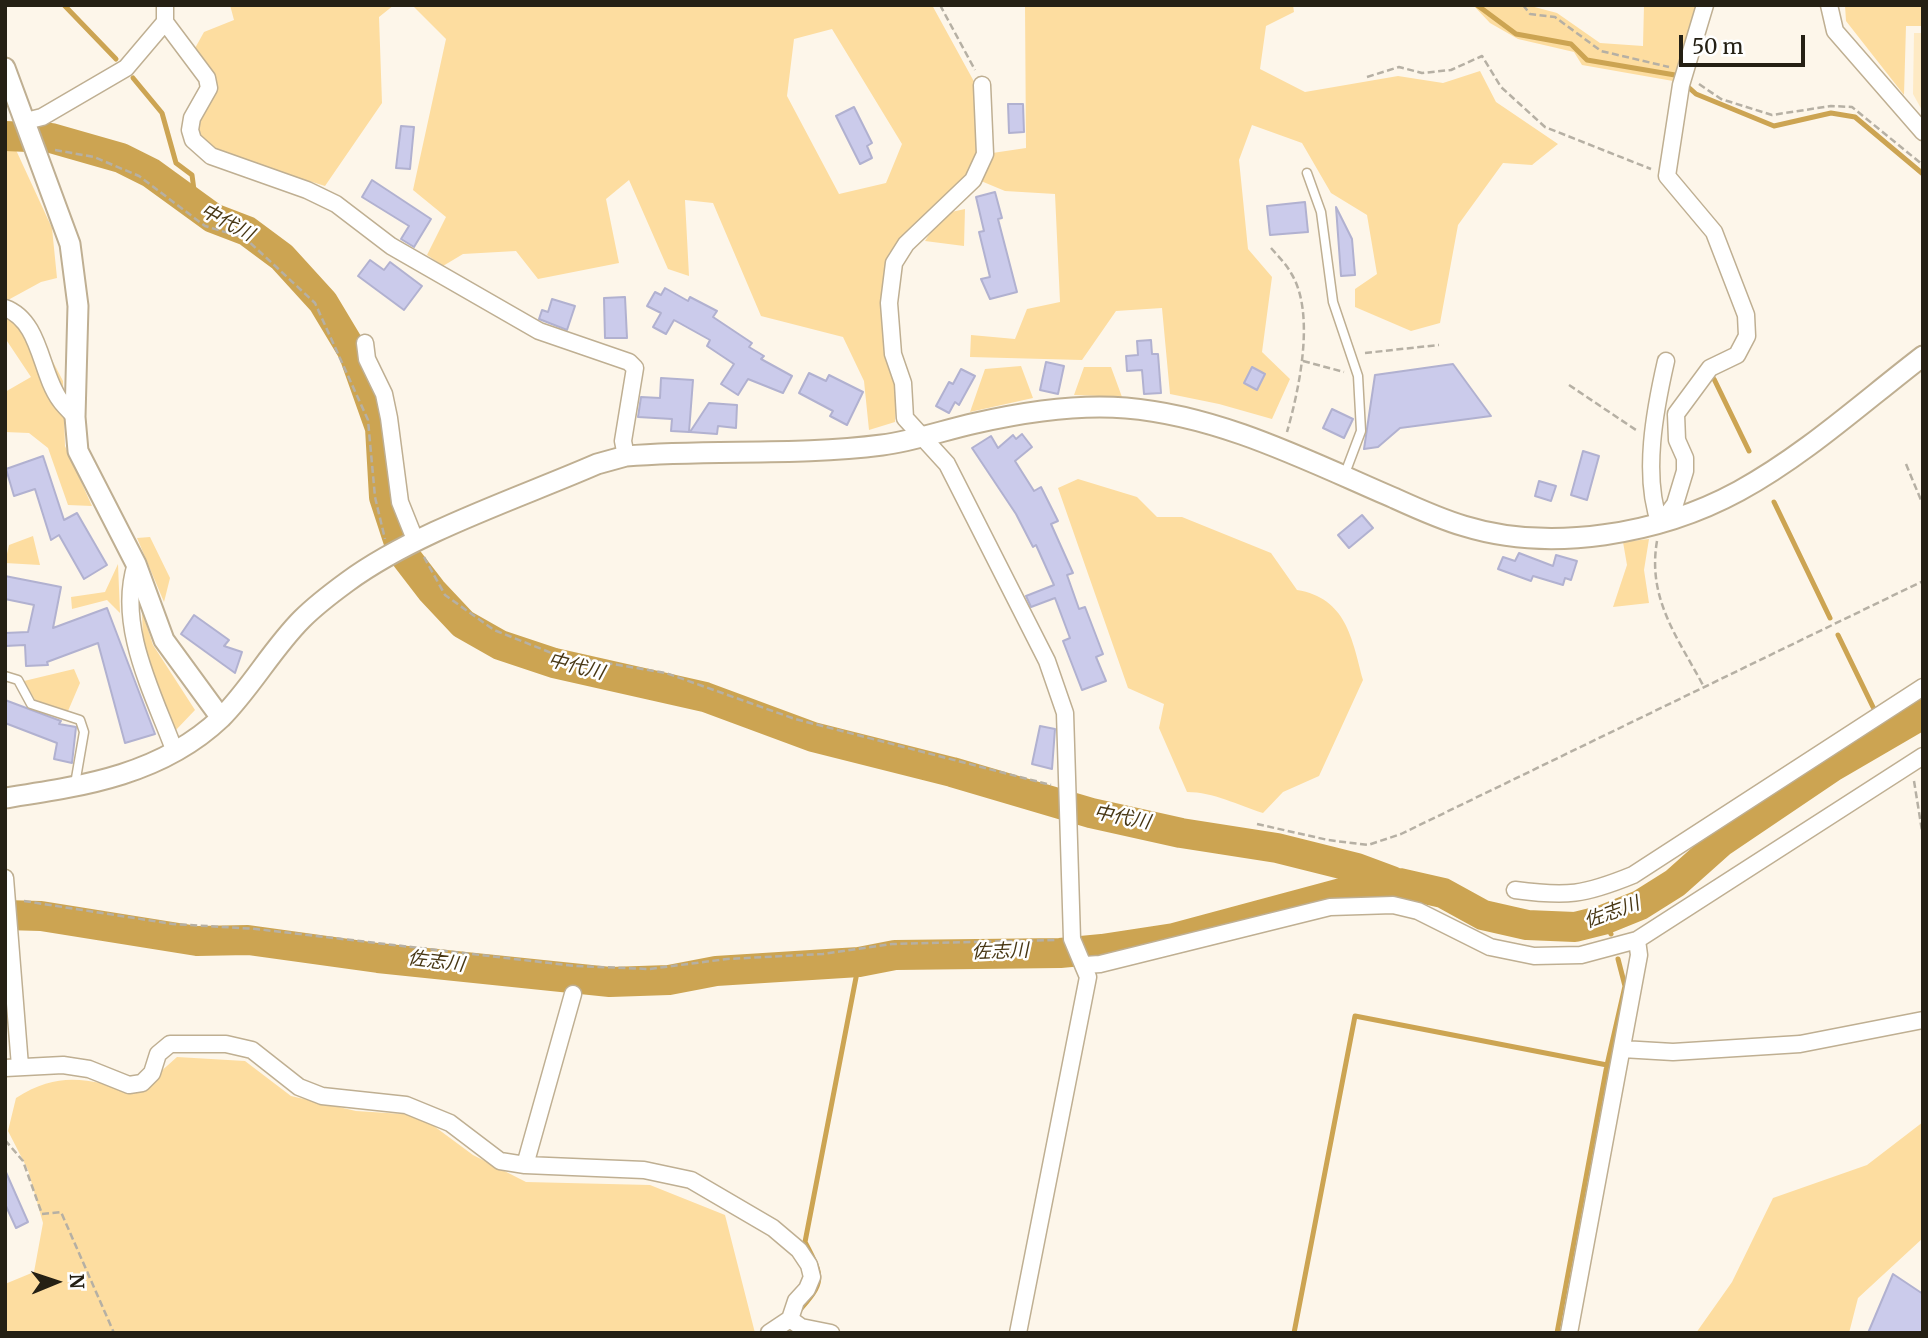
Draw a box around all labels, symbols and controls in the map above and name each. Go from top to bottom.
scale bar [1683,21,1809,65]
text: 50 m [1692,33,1743,60]
water label: 中代川 [196,200,258,246]
water label: 中代川 [546,649,606,685]
water label: 中代川 [1092,801,1152,835]
water label: 佐志川 [1581,893,1643,933]
water label: 佐志川 [971,940,1029,964]
water label: 佐志川 [406,947,466,977]
north arrow [21,1247,91,1317]
text: N [65,1273,89,1289]

